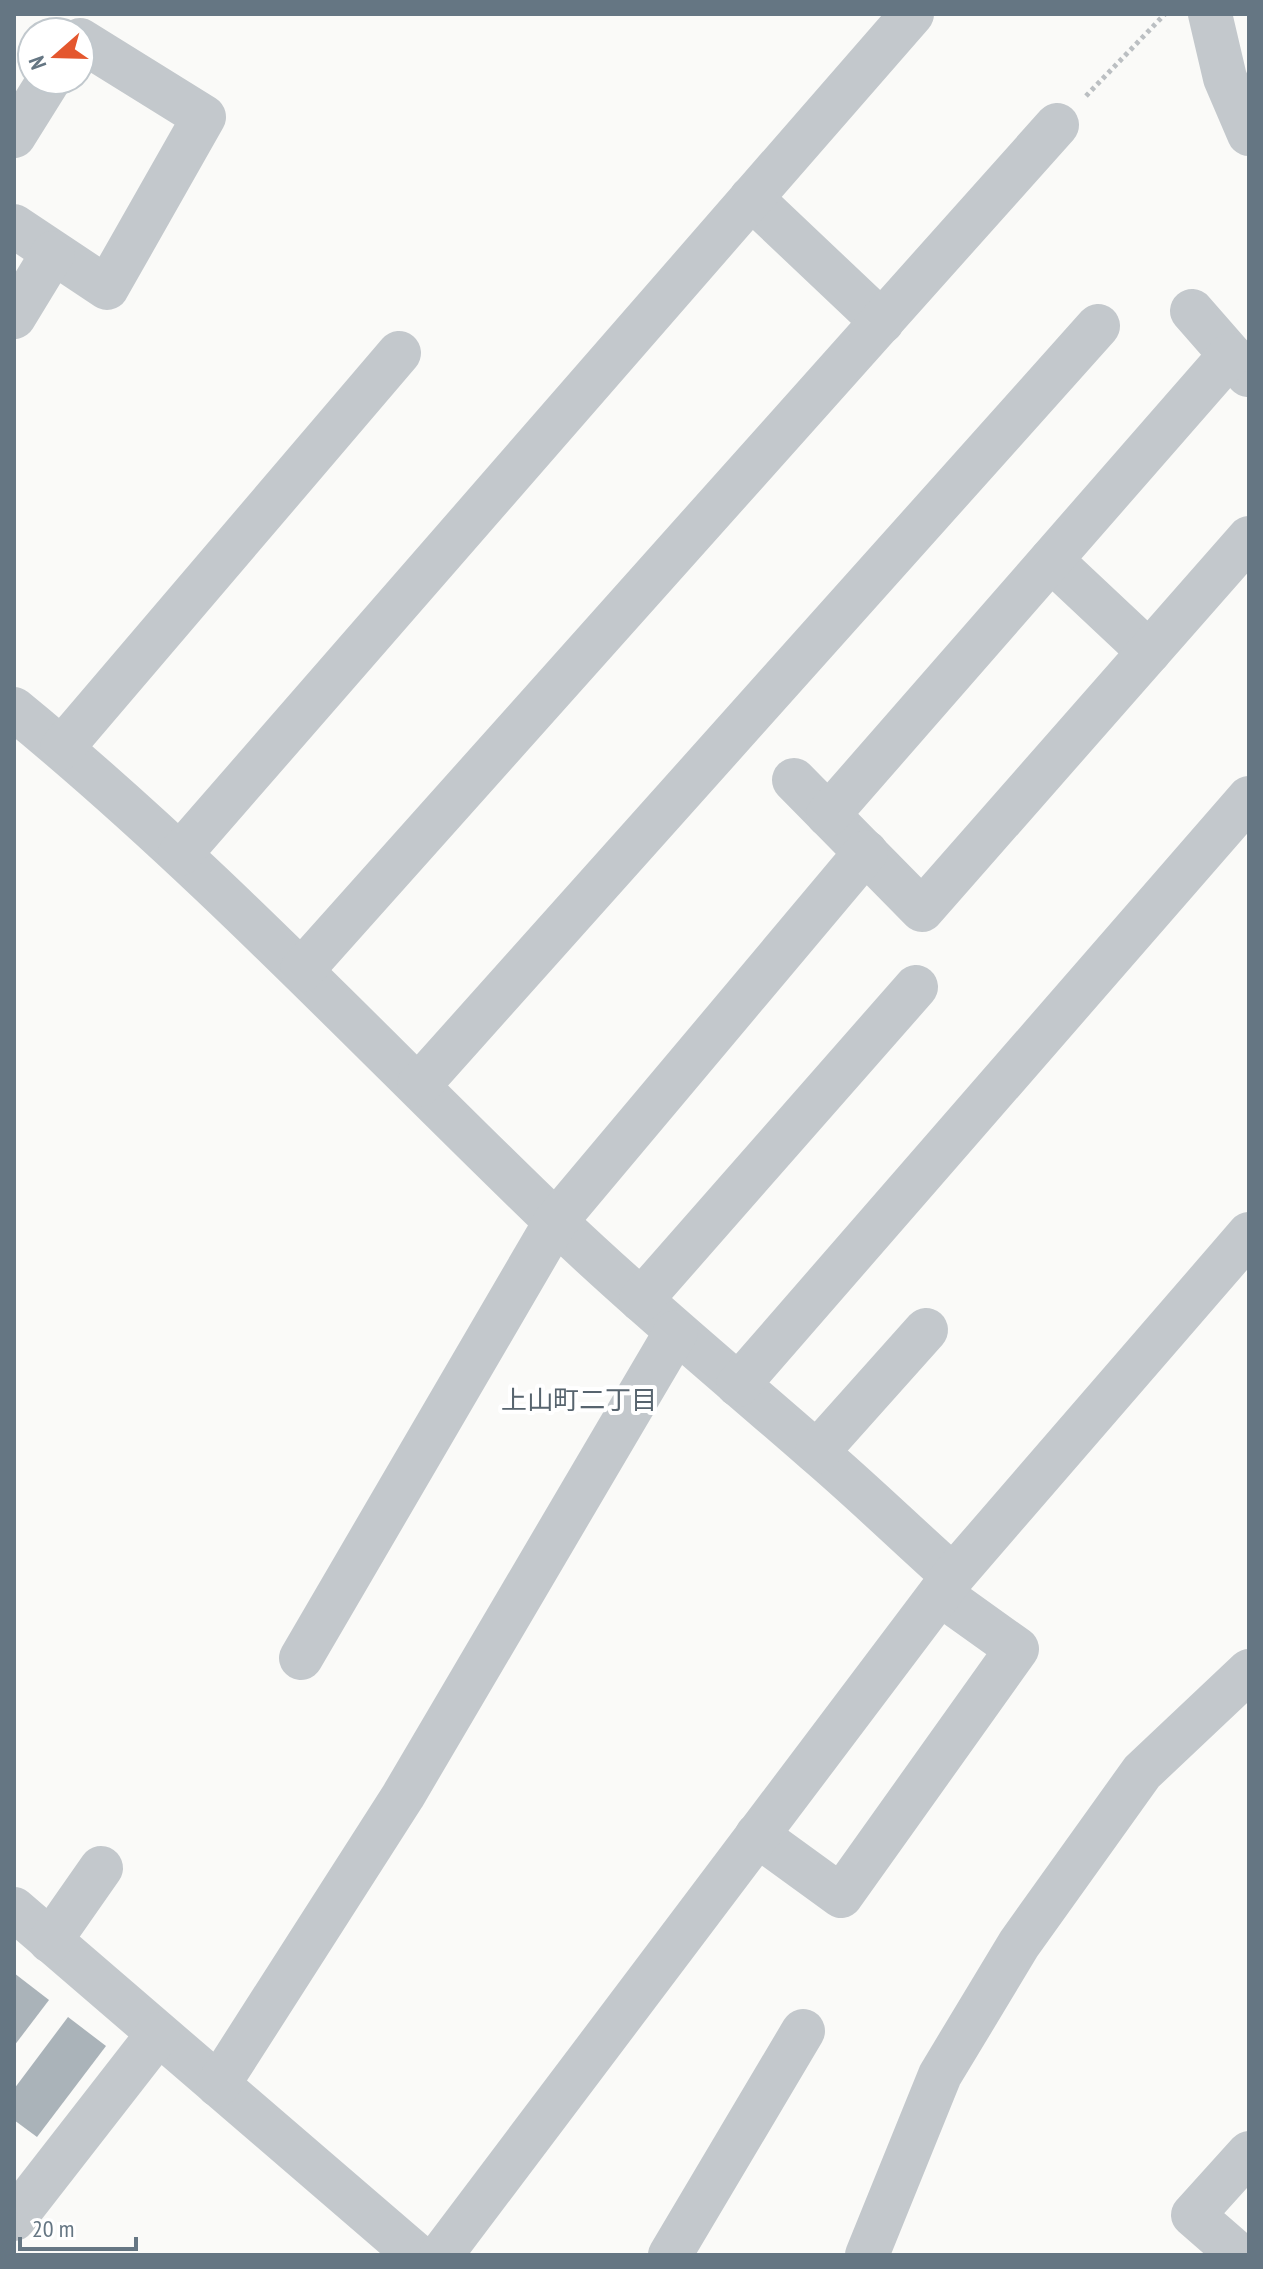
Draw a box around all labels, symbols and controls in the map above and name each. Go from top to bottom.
north arrow [16,16,96,96]
text: N [22,52,52,73]
district label: 上山町二丁目 [501,1383,657,1416]
scale bar [20,2201,136,2251]
text: 20 m [32,2213,74,2244]

